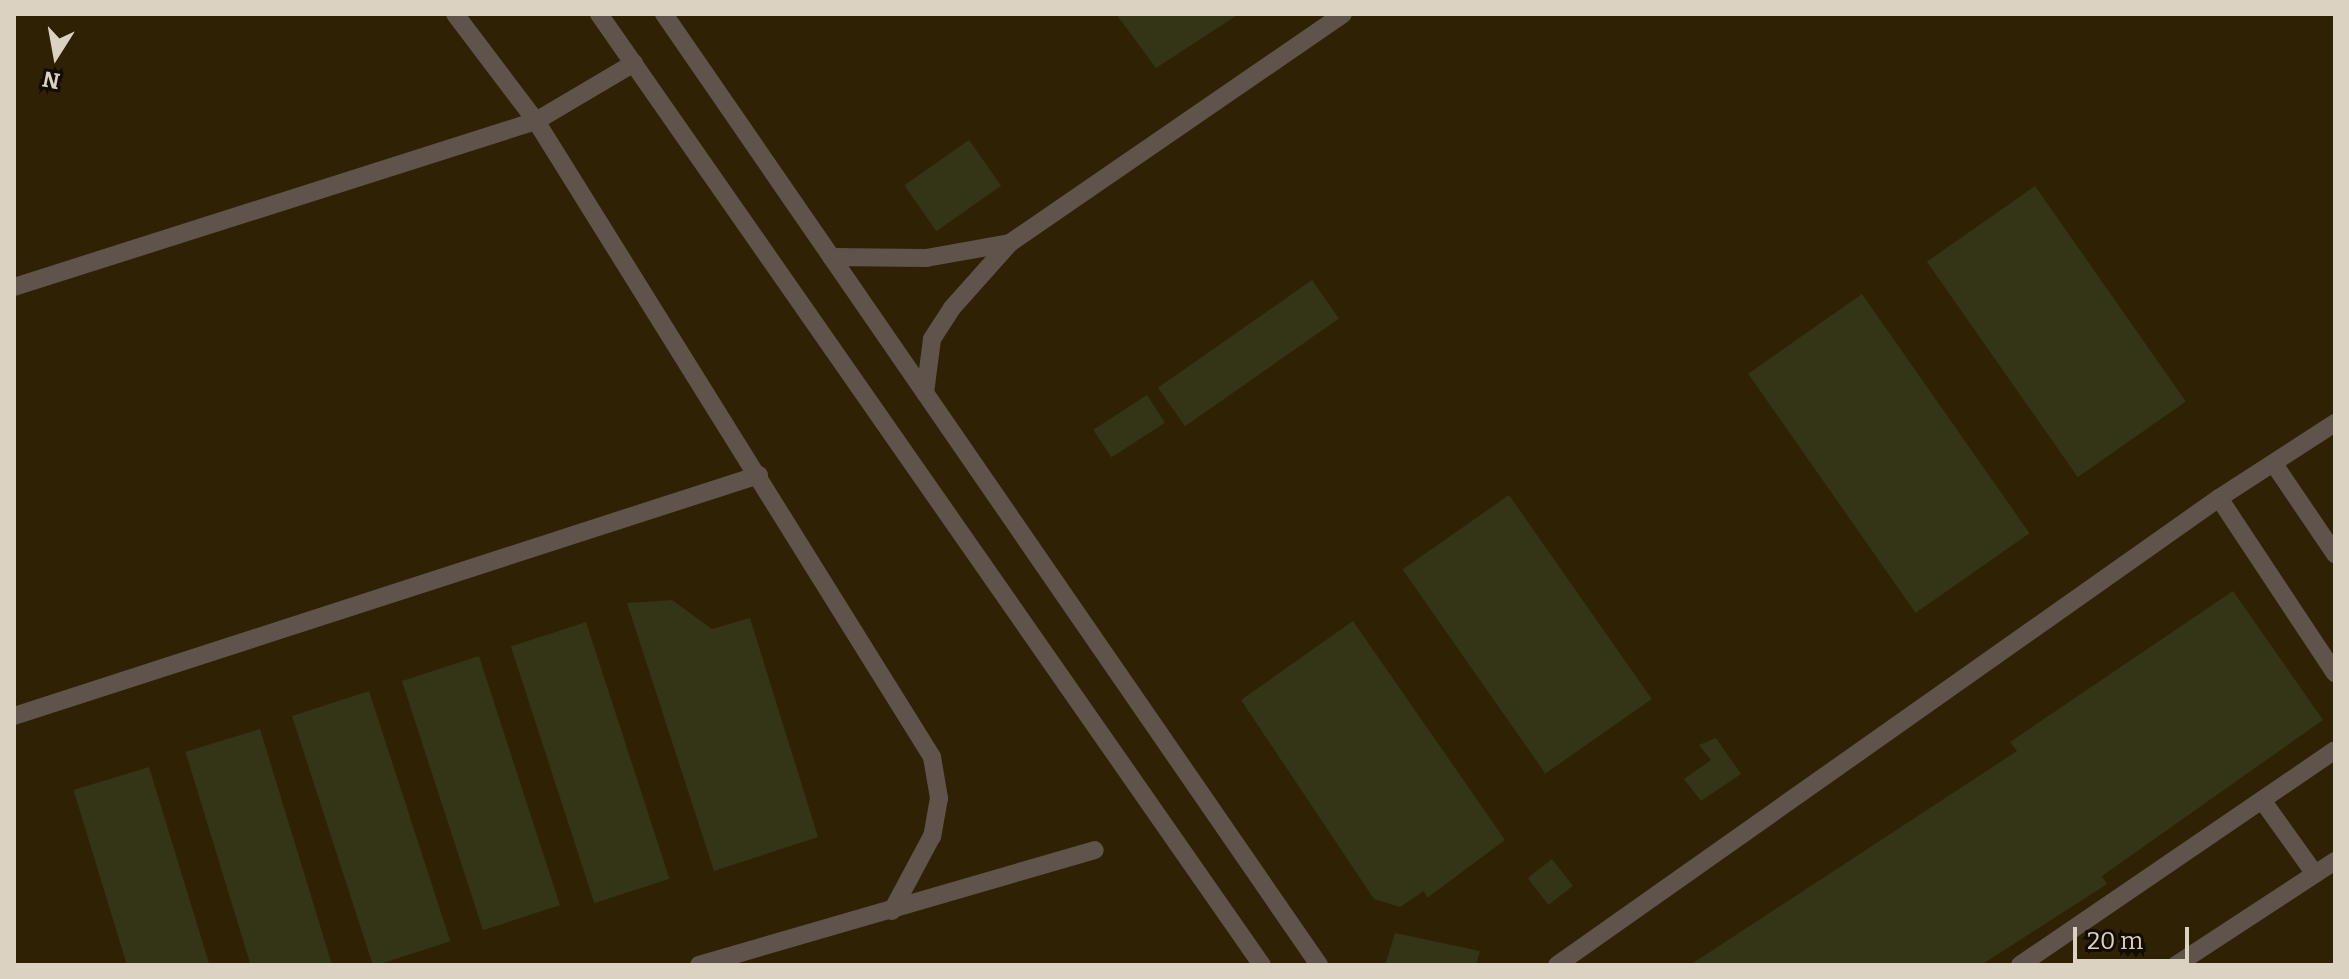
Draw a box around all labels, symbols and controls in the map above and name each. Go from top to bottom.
north arrow [16,16,96,96]
text: N [40,65,62,95]
scale bar [2077,911,2193,961]
text: 20 m [2087,927,2143,955]

